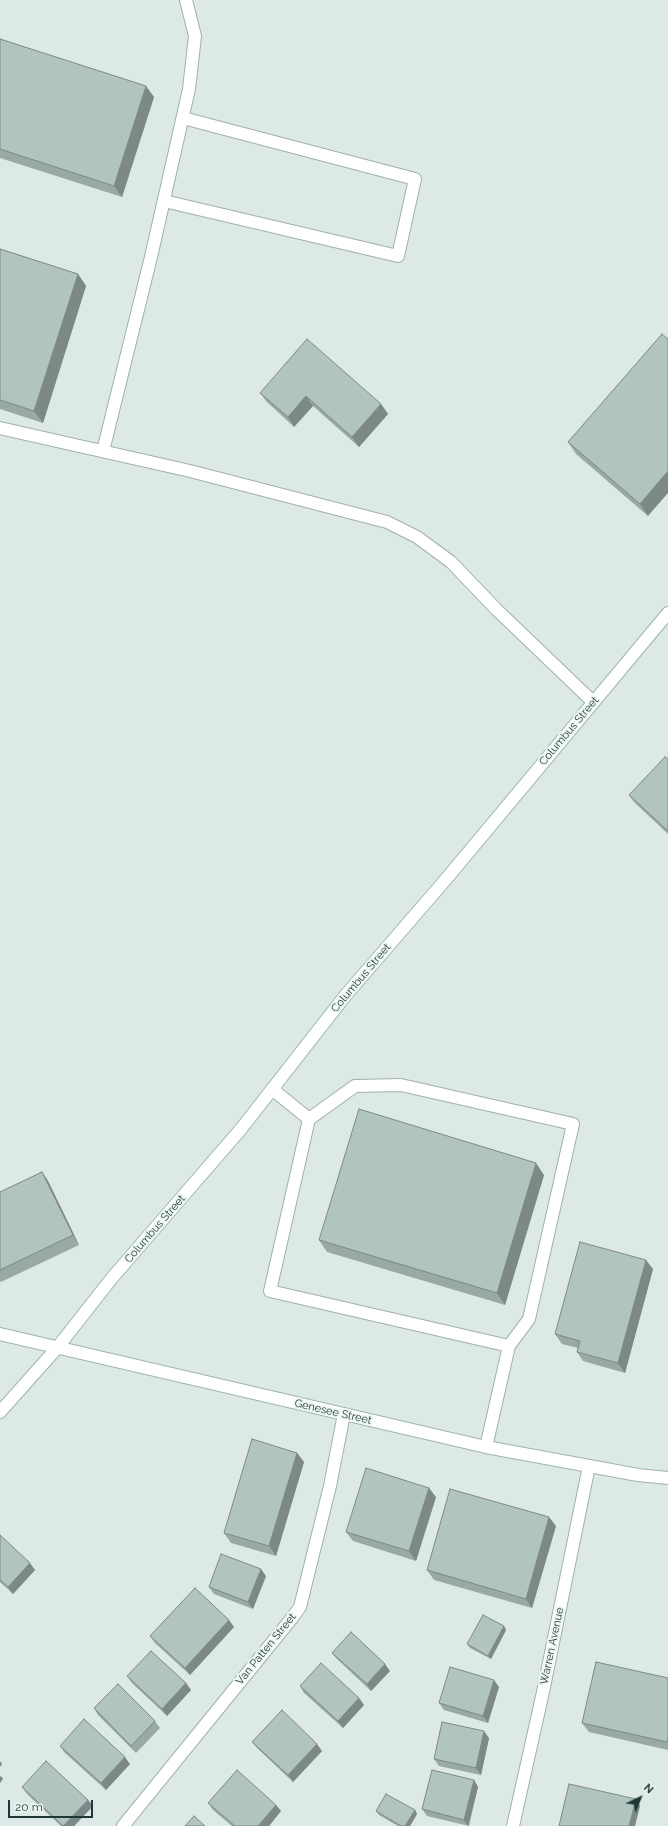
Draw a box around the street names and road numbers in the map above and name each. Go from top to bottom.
street label: Columbus Street [536,694,602,768]
street label: Columbus Street [328,941,394,1015]
street label: Columbus Street [122,1192,188,1266]
street label: Genesee Street [293,1397,373,1427]
street label: Warren Avenue [537,1606,567,1686]
street label: Van Patten Street [233,1611,299,1687]

